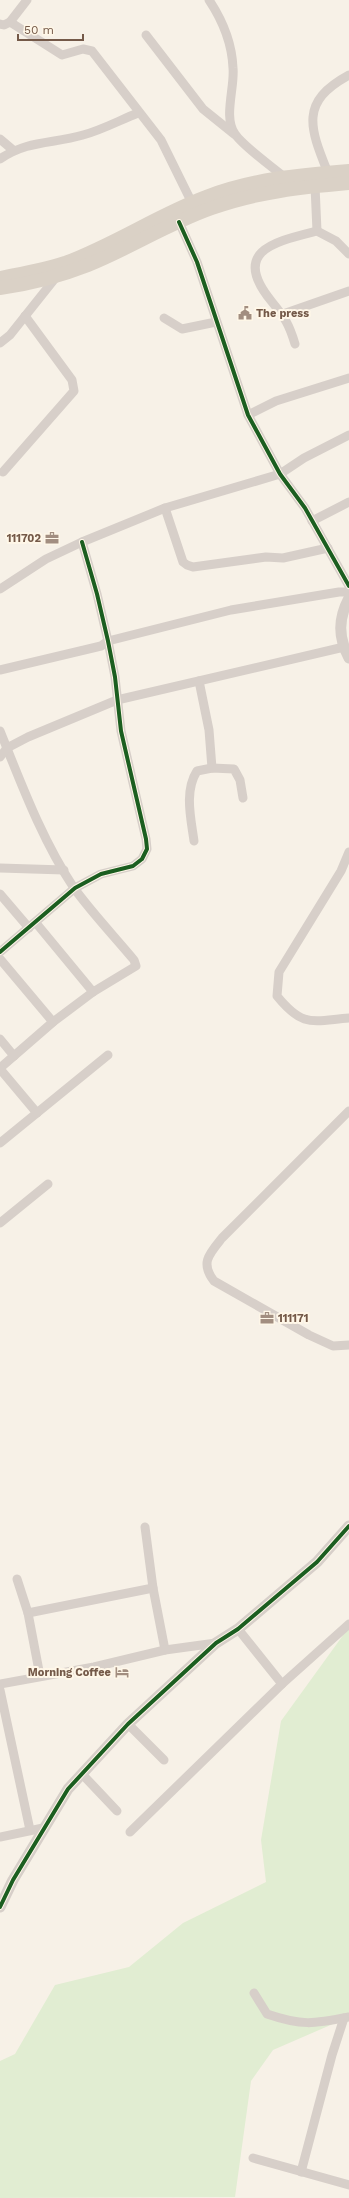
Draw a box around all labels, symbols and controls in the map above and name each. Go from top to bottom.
scale bar [18,16,83,42]
text: 50 m [24,23,54,37]
public building icon: The press [237,305,253,321]
place label: The press [256,307,309,320]
office icon: 111702 [44,530,60,546]
place label: 111702 [7,532,41,545]
office icon: 111171 [259,1310,275,1326]
place label: 111171 [278,1312,308,1325]
hotel icon: Morning Coffee [114,1664,130,1680]
place label: Morning Coffee [28,1666,111,1679]

